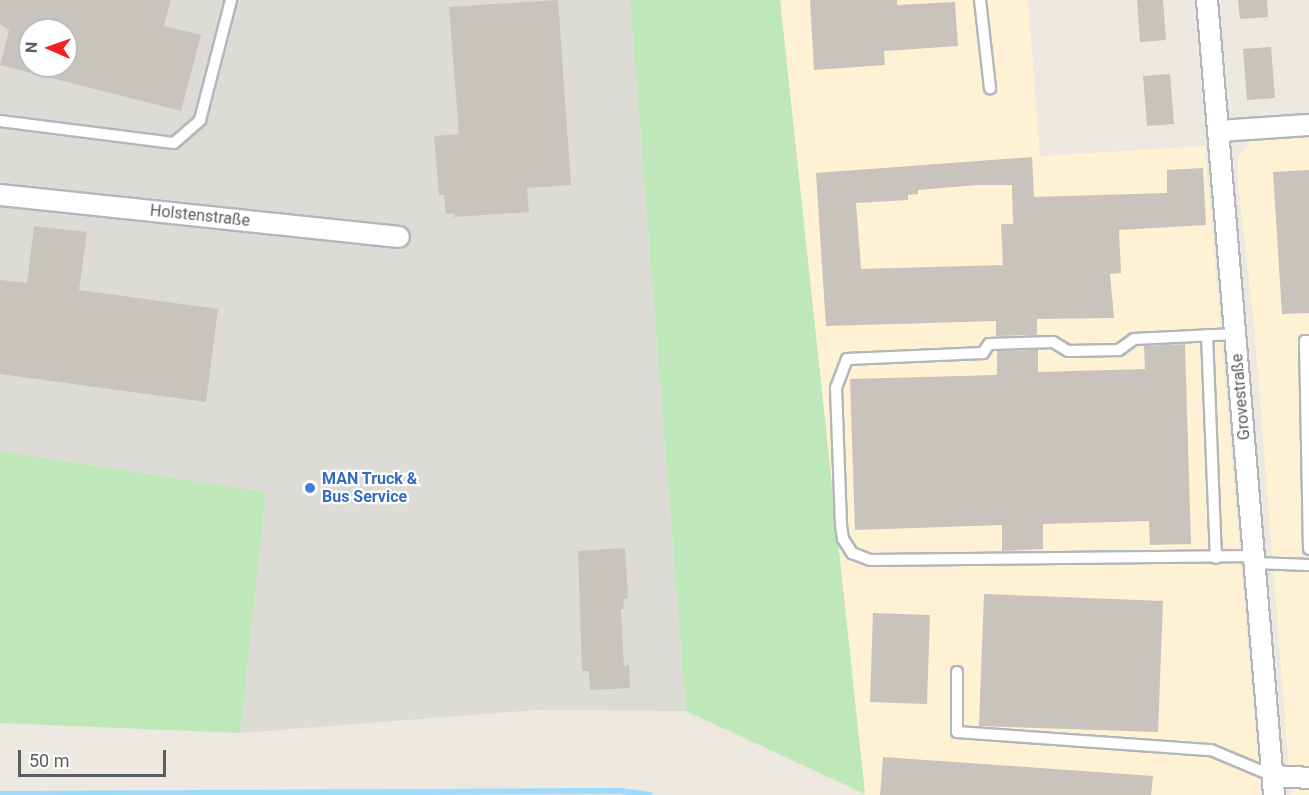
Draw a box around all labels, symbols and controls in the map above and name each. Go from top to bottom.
north arrow [18,18,78,78]
text: N [22,41,41,53]
street label: Holstenstraße [149,201,251,231]
street label: Grovestraße [1228,353,1254,441]
place label: MAN Truck & Bus Service [322,469,418,507]
marker: MAN Truck & Bus Service [303,481,317,495]
scale bar [21,738,170,776]
text: 50 m [29,750,69,771]

